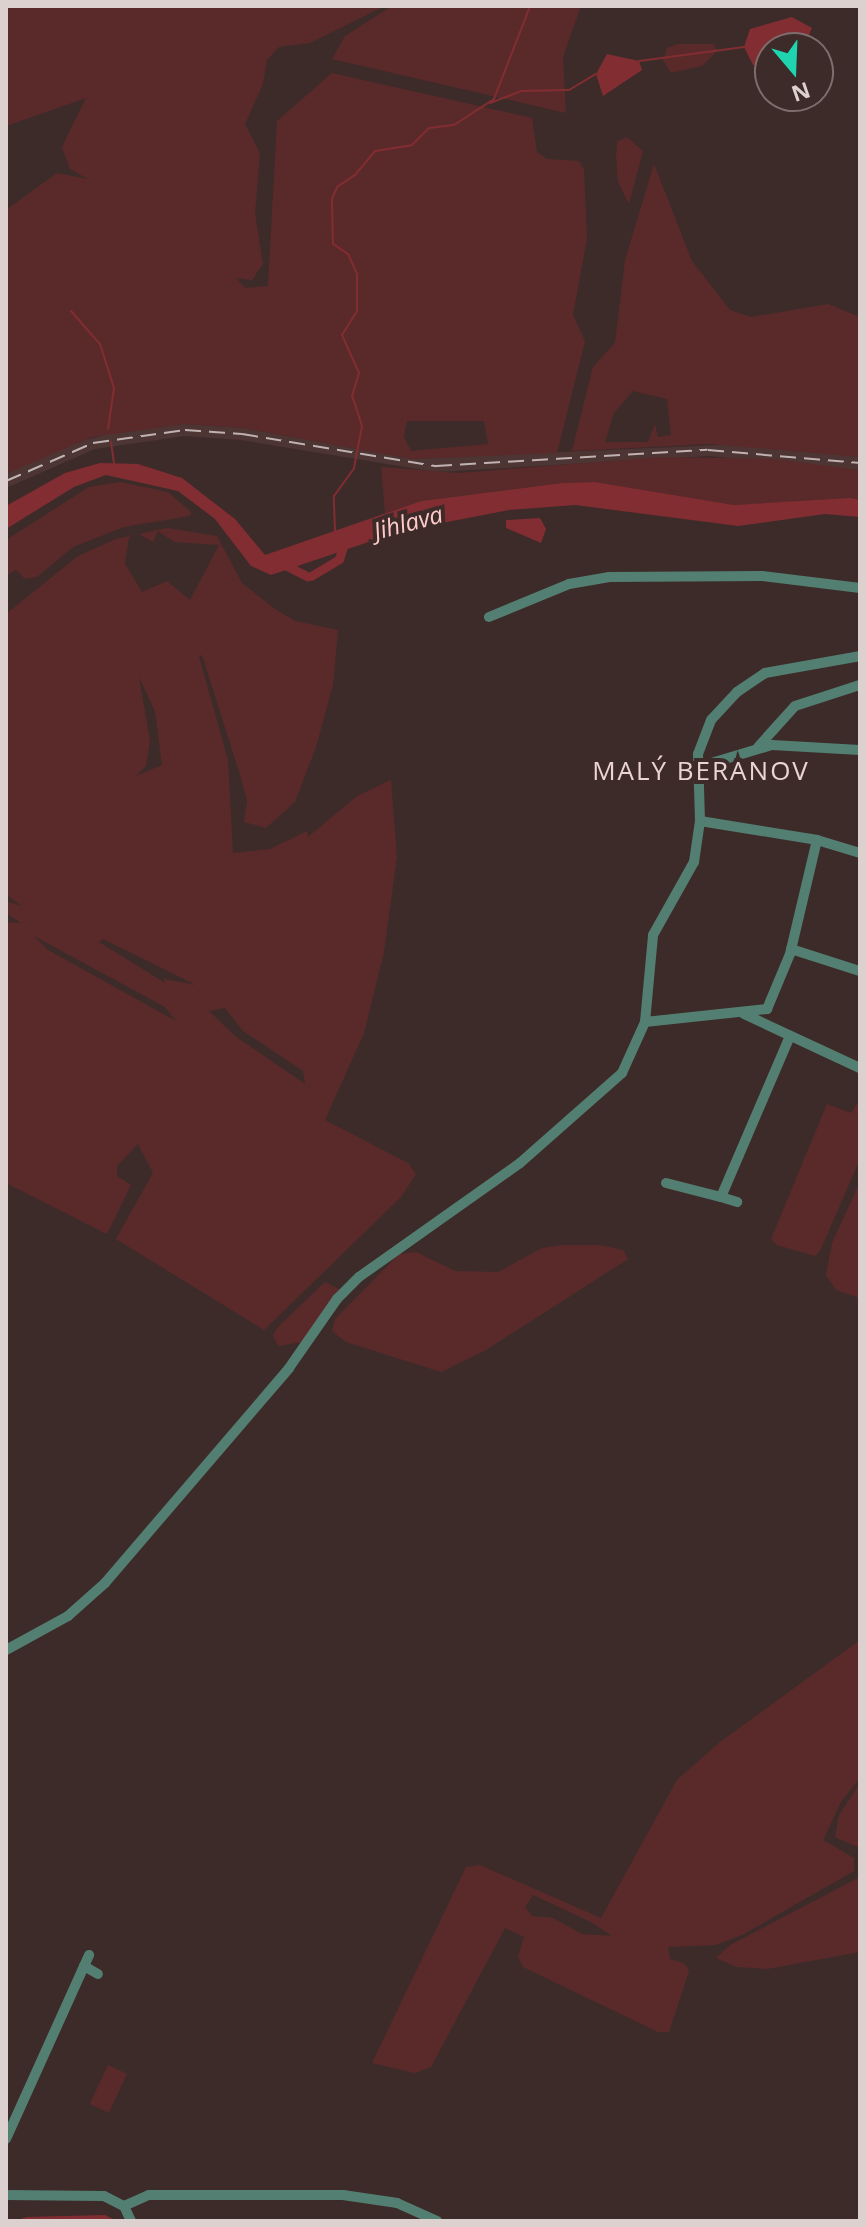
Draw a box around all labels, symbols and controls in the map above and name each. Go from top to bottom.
north arrow [754,32,834,112]
text: N [788,76,815,110]
water label: Jihlava [370,499,446,545]
district label: MALÝ BERANOV [592,755,810,787]

